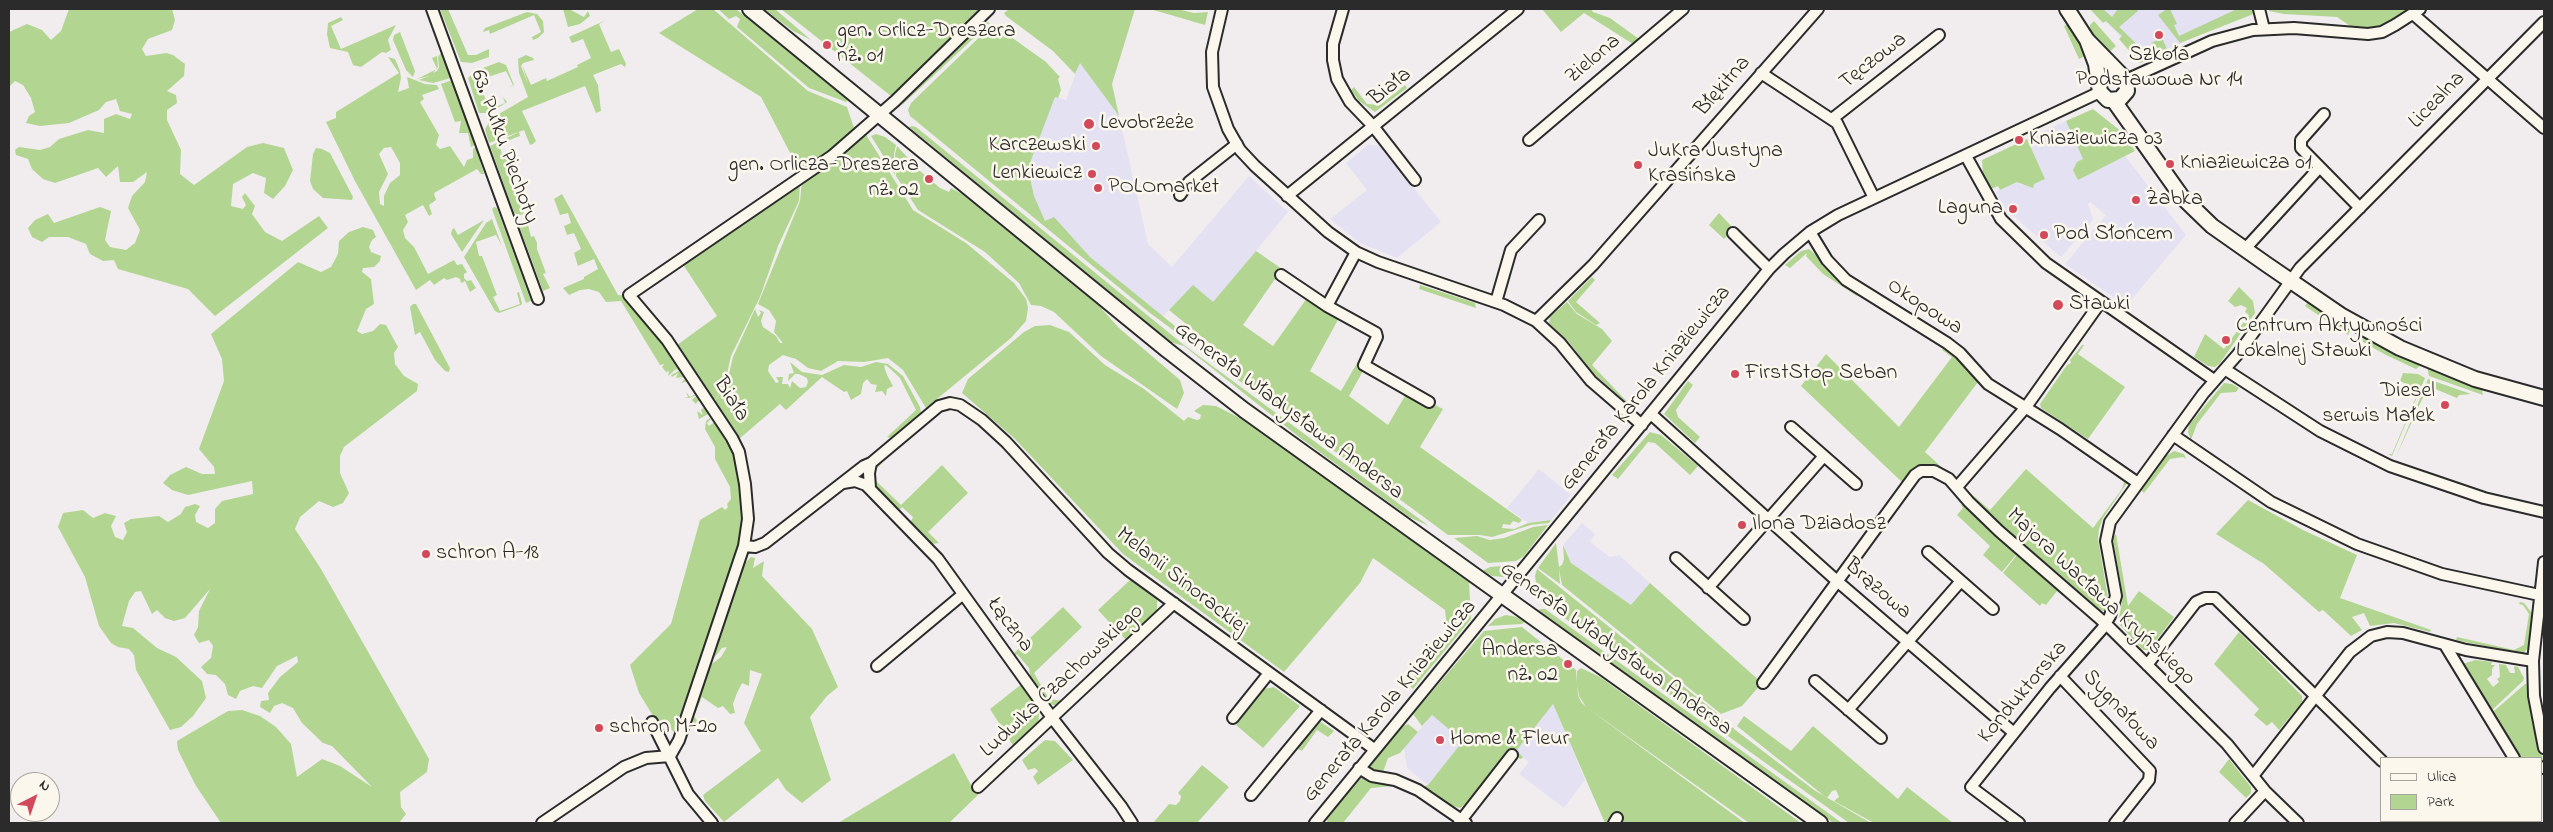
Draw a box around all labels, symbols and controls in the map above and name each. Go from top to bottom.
place label: gen. Orlicz-Dreszera nż. 01 [837,19,1016,70]
street label: Tęczowa [1835,27,1913,97]
street label: Zielona [1561,29,1627,91]
marker: Szkoła Podstawowa Nr 14 [2153,29,2165,41]
marker: gen. Orlicz-Dreszera nż. 01 [821,39,833,51]
place label: Szkoła Podstawowa Nr 14 [2076,43,2242,94]
street label: Błękitna [1690,51,1758,123]
street label: Biała [1364,63,1418,113]
street label: 63. Pułku Piechoty [463,66,543,228]
street label: Licealna [2404,67,2472,135]
place label: Levobrzeże [1100,111,1194,137]
marker: Levobrzeże [1082,117,1096,131]
place label: Kniaziewicza 03 [2029,127,2163,153]
place label: Karczewski [989,133,1086,159]
marker: Kniaziewicza 03 [2013,134,2025,146]
place label: JuKra Justyna Krasińska [1648,139,1783,190]
marker: Karczewski [1090,140,1102,152]
place label: Kniaziewicza 01 [2180,151,2312,177]
place label: gen. Orlicza-Dreszera nż. 02 [729,153,919,205]
marker: Kniaziewicza 01 [2164,158,2176,170]
marker: JuKra Justyna Krasińska [1632,159,1644,171]
place label: Lenkiewicz [992,161,1082,187]
marker: Lenkiewicz [1086,168,1098,180]
marker: gen. Orlicza-Dreszera nż. 02 [923,173,935,185]
place label: POLOmarket [1108,175,1219,201]
marker: POLOmarket [1092,182,1104,194]
place label: Żabka [2146,187,2203,213]
marker: Żabka [2130,194,2142,206]
place label: Laguna [1938,196,2003,222]
marker: Laguna [2007,203,2019,215]
place label: Pod Słońcem [2054,222,2173,248]
marker: Pod Słońcem [2038,229,2050,241]
street label: Okopowa [1881,274,1967,342]
street label: Generała Karola Kniaziewicza [1556,281,1738,497]
place label: Stawki [2069,292,2130,318]
marker: Stawki [2051,298,2065,312]
place label: Centrum Aktywności Lokalnej Stawki [2236,314,2423,366]
street label: Generała Władysława Andersa [1168,317,1408,507]
marker: Centrum Aktywności Lokalnej Stawki [2220,334,2232,346]
place label: FirstStop Seban [1745,361,1897,387]
marker: FirstStop Seban [1729,368,1741,380]
street label: Biała [706,373,754,427]
place label: Diesel serwis Małek [2322,379,2435,431]
marker: Diesel serwis Małek [2439,399,2451,411]
street label: Majora Wacława Kryńskiego [2000,503,2200,693]
place label: Ilona Dziadosz [1752,512,1886,538]
marker: Ilona Dziadosz [1736,519,1748,531]
street label: Melanii Sinorackiej [1110,522,1252,642]
place label: schron A-18 [436,541,539,567]
marker: schron A-18 [420,548,432,560]
street label: Brązowa [1838,554,1916,626]
street label: Generała Władysława Andersa [1494,557,1736,743]
street label: Łączna [980,593,1038,659]
street label: Generała Karola Kniaziewicza [1299,595,1483,809]
street label: Ludwika Czachowskiego [976,599,1150,765]
street label: Konduktorska [1973,636,2075,750]
place label: Andersa nż. 02 [1481,638,1558,689]
marker: Andersa nż. 02 [1562,658,1574,670]
street label: Sygnałowa [2076,665,2164,757]
place label: schron M-20 [609,715,717,741]
marker: schron M-20 [593,722,605,734]
place label: Home & Fleur [1450,727,1569,753]
marker: Home & Fleur [1434,734,1446,746]
legend [2380,757,2543,822]
text: Ulica [2427,766,2456,788]
north arrow [10,772,60,822]
text: N [34,775,55,797]
text: Park [2427,791,2454,813]

